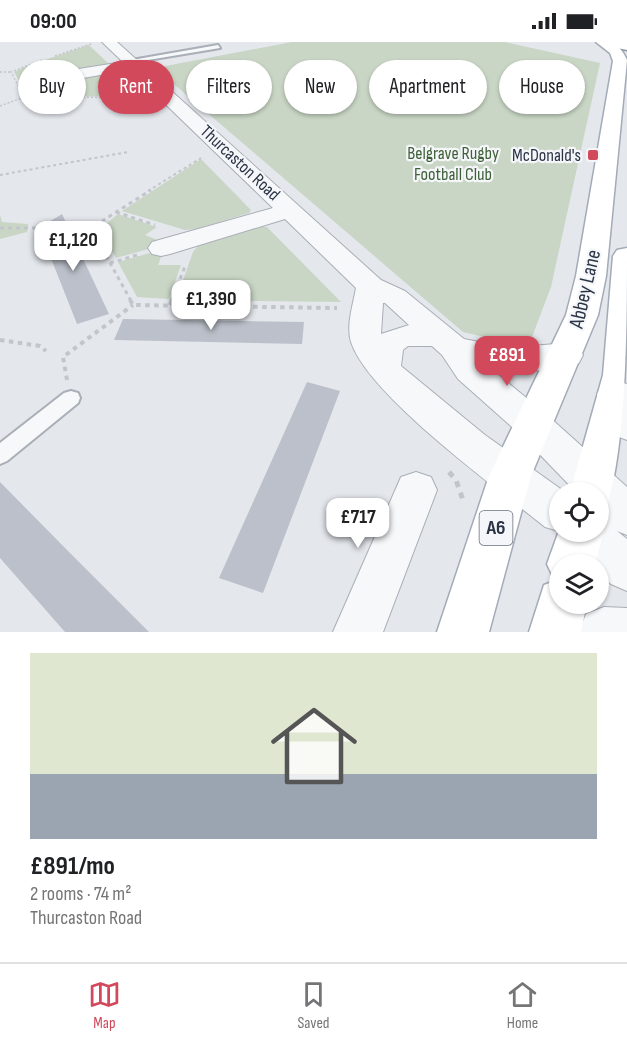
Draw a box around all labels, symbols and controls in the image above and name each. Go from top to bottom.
text: 09:00 [30,8,77,35]
chip: Buy [18,60,86,114]
chip: Rent [98,60,174,114]
chip: Filters [186,60,272,114]
chip: New [284,60,357,114]
chip: Apartment [369,60,487,114]
chip: House [499,60,585,114]
street label: Thurcaston Road [196,121,284,205]
park label: Belgrave Rugby Football Club [407,143,499,185]
place label: McDonald's [512,145,581,166]
marker: McDonald's [586,148,600,162]
pin: £1,120 [24,221,122,272]
text: £1,120 [48,228,98,252]
street label: Abbey Lane [564,247,606,332]
pin: £1,390 [162,280,260,331]
text: £1,390 [185,287,237,311]
pin: £891 [471,336,543,387]
text: £891 [489,343,525,367]
map controls [549,482,609,614]
button: locate [549,482,609,542]
pin: £717 [322,498,394,549]
text: £717 [340,505,376,529]
road number: A6 [480,511,512,545]
button: layers [549,554,609,614]
icon: home [260,692,368,800]
text: £891/mo [30,851,115,882]
text: 2 rooms · 74 m² [30,882,131,906]
text: Thurcaston Road [30,906,142,930]
tab: Map [88,978,121,1033]
tab: Saved [297,978,330,1033]
tab: Home [506,978,539,1033]

